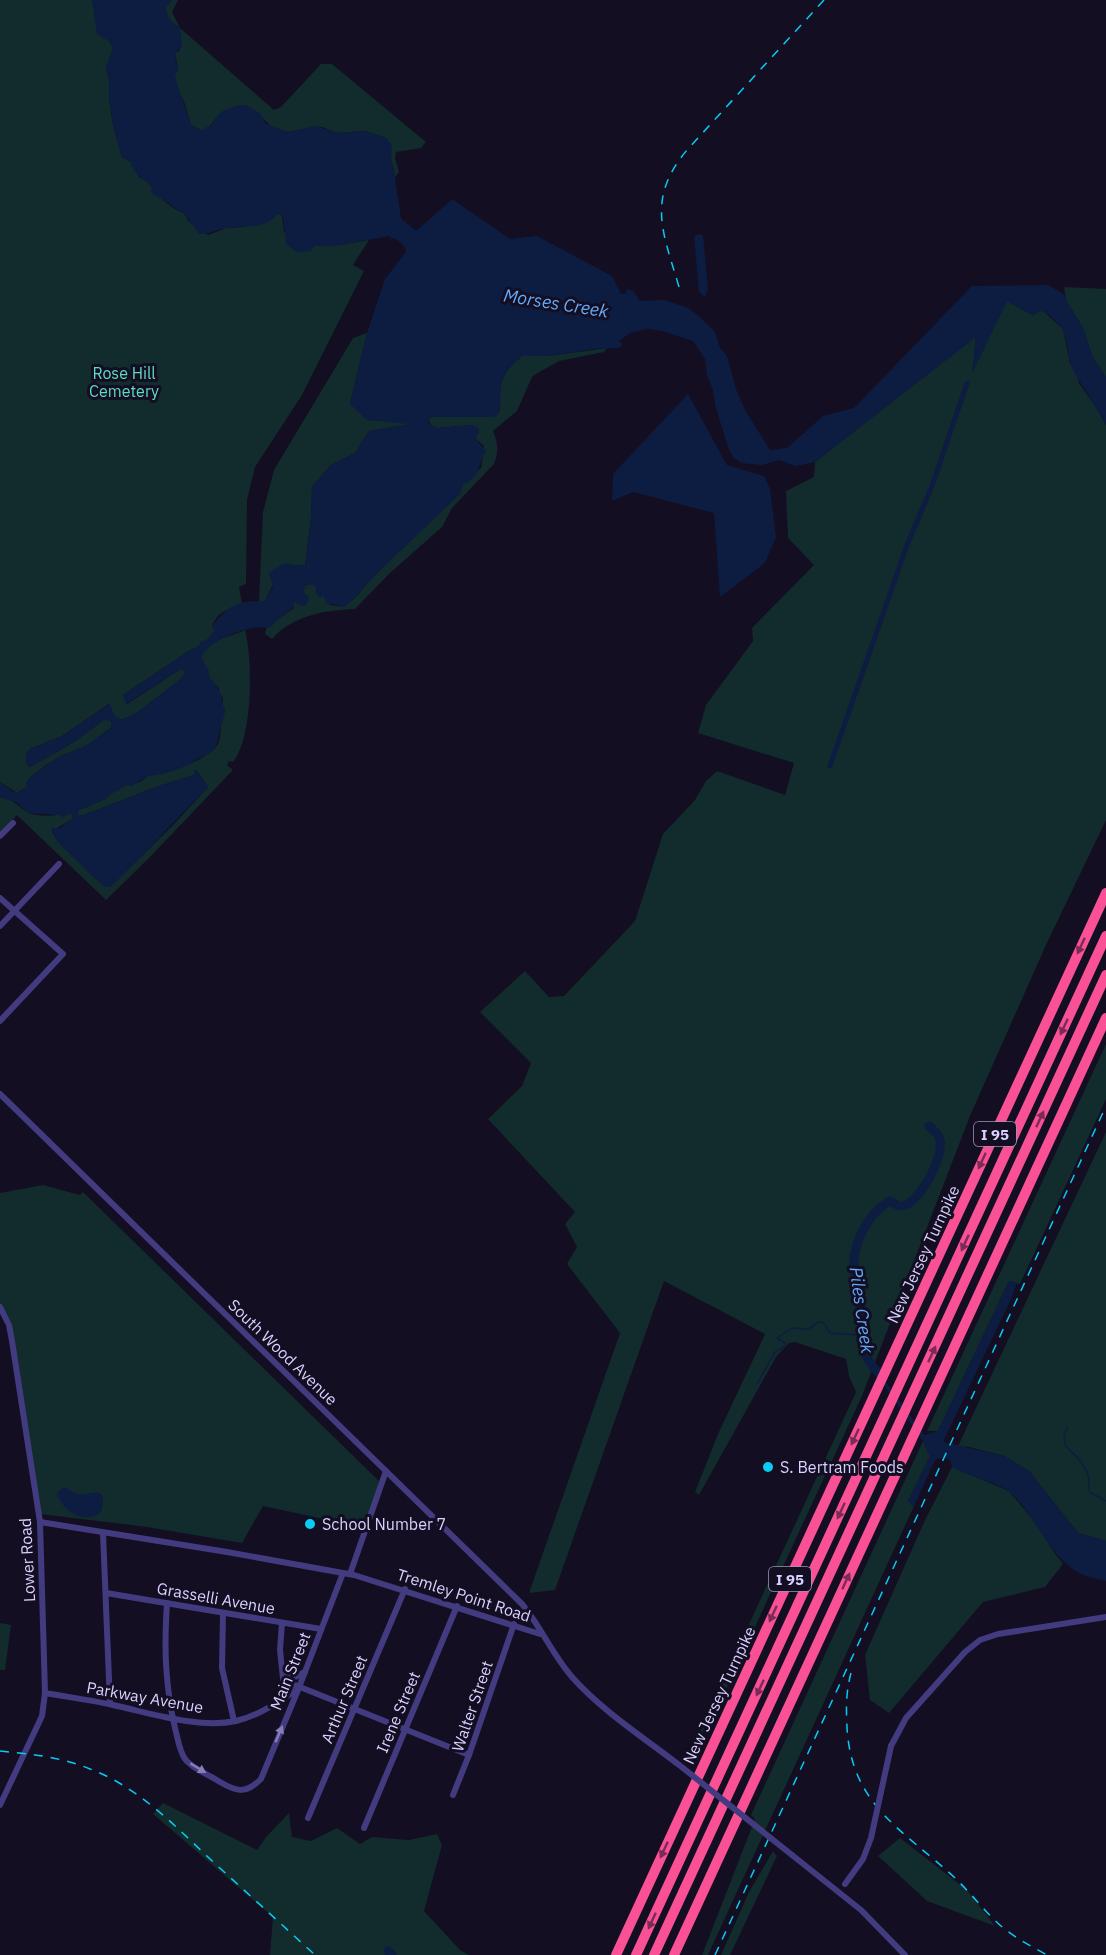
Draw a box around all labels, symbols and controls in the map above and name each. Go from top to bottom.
water label: Morses Creek [502,283,611,323]
park label: Rose Hill Cemetery [89,363,159,401]
one-way arrow [1077,938,1086,955]
one-way arrow [1059,1019,1069,1037]
one-way arrow [1035,1111,1044,1128]
road number: I 95 [974,1122,1016,1146]
one-way arrow [978,1153,987,1170]
street label: New Jersey Turnpike [882,1182,964,1326]
one-way arrow [960,1234,969,1251]
water label: Piles Creek [845,1265,880,1355]
street label: South Wood Avenue [224,1295,342,1409]
one-way arrow [927,1345,936,1362]
one-way arrow [851,1428,860,1445]
place label: S. Bertram Foods [780,1457,904,1477]
marker: S. Bertram Foods [761,1460,775,1474]
one-way arrow [837,1502,846,1519]
place label: School Number 7 [322,1514,446,1534]
street label: Lower Road [15,1517,39,1603]
marker: School Number 7 [303,1517,317,1531]
street label: Tremley Point Road [395,1564,533,1626]
road number: I 95 [769,1567,811,1591]
one-way arrow [842,1572,852,1590]
street label: Grasselli Avenue [155,1578,277,1618]
one-way arrow [769,1605,778,1622]
street label: New Jersey Turnpike [678,1623,760,1767]
street label: Main Street [265,1629,315,1713]
street label: Arthur Street [317,1652,371,1746]
street label: Walter Street [447,1658,497,1754]
street label: Irene Street [372,1668,424,1756]
street label: Parkway Avenue [85,1677,205,1717]
one-way arrow [755,1679,764,1696]
one-way arrow [275,1725,284,1743]
one-way arrow [190,1763,207,1773]
one-way arrow [660,1841,669,1858]
one-way arrow [647,1913,656,1930]

